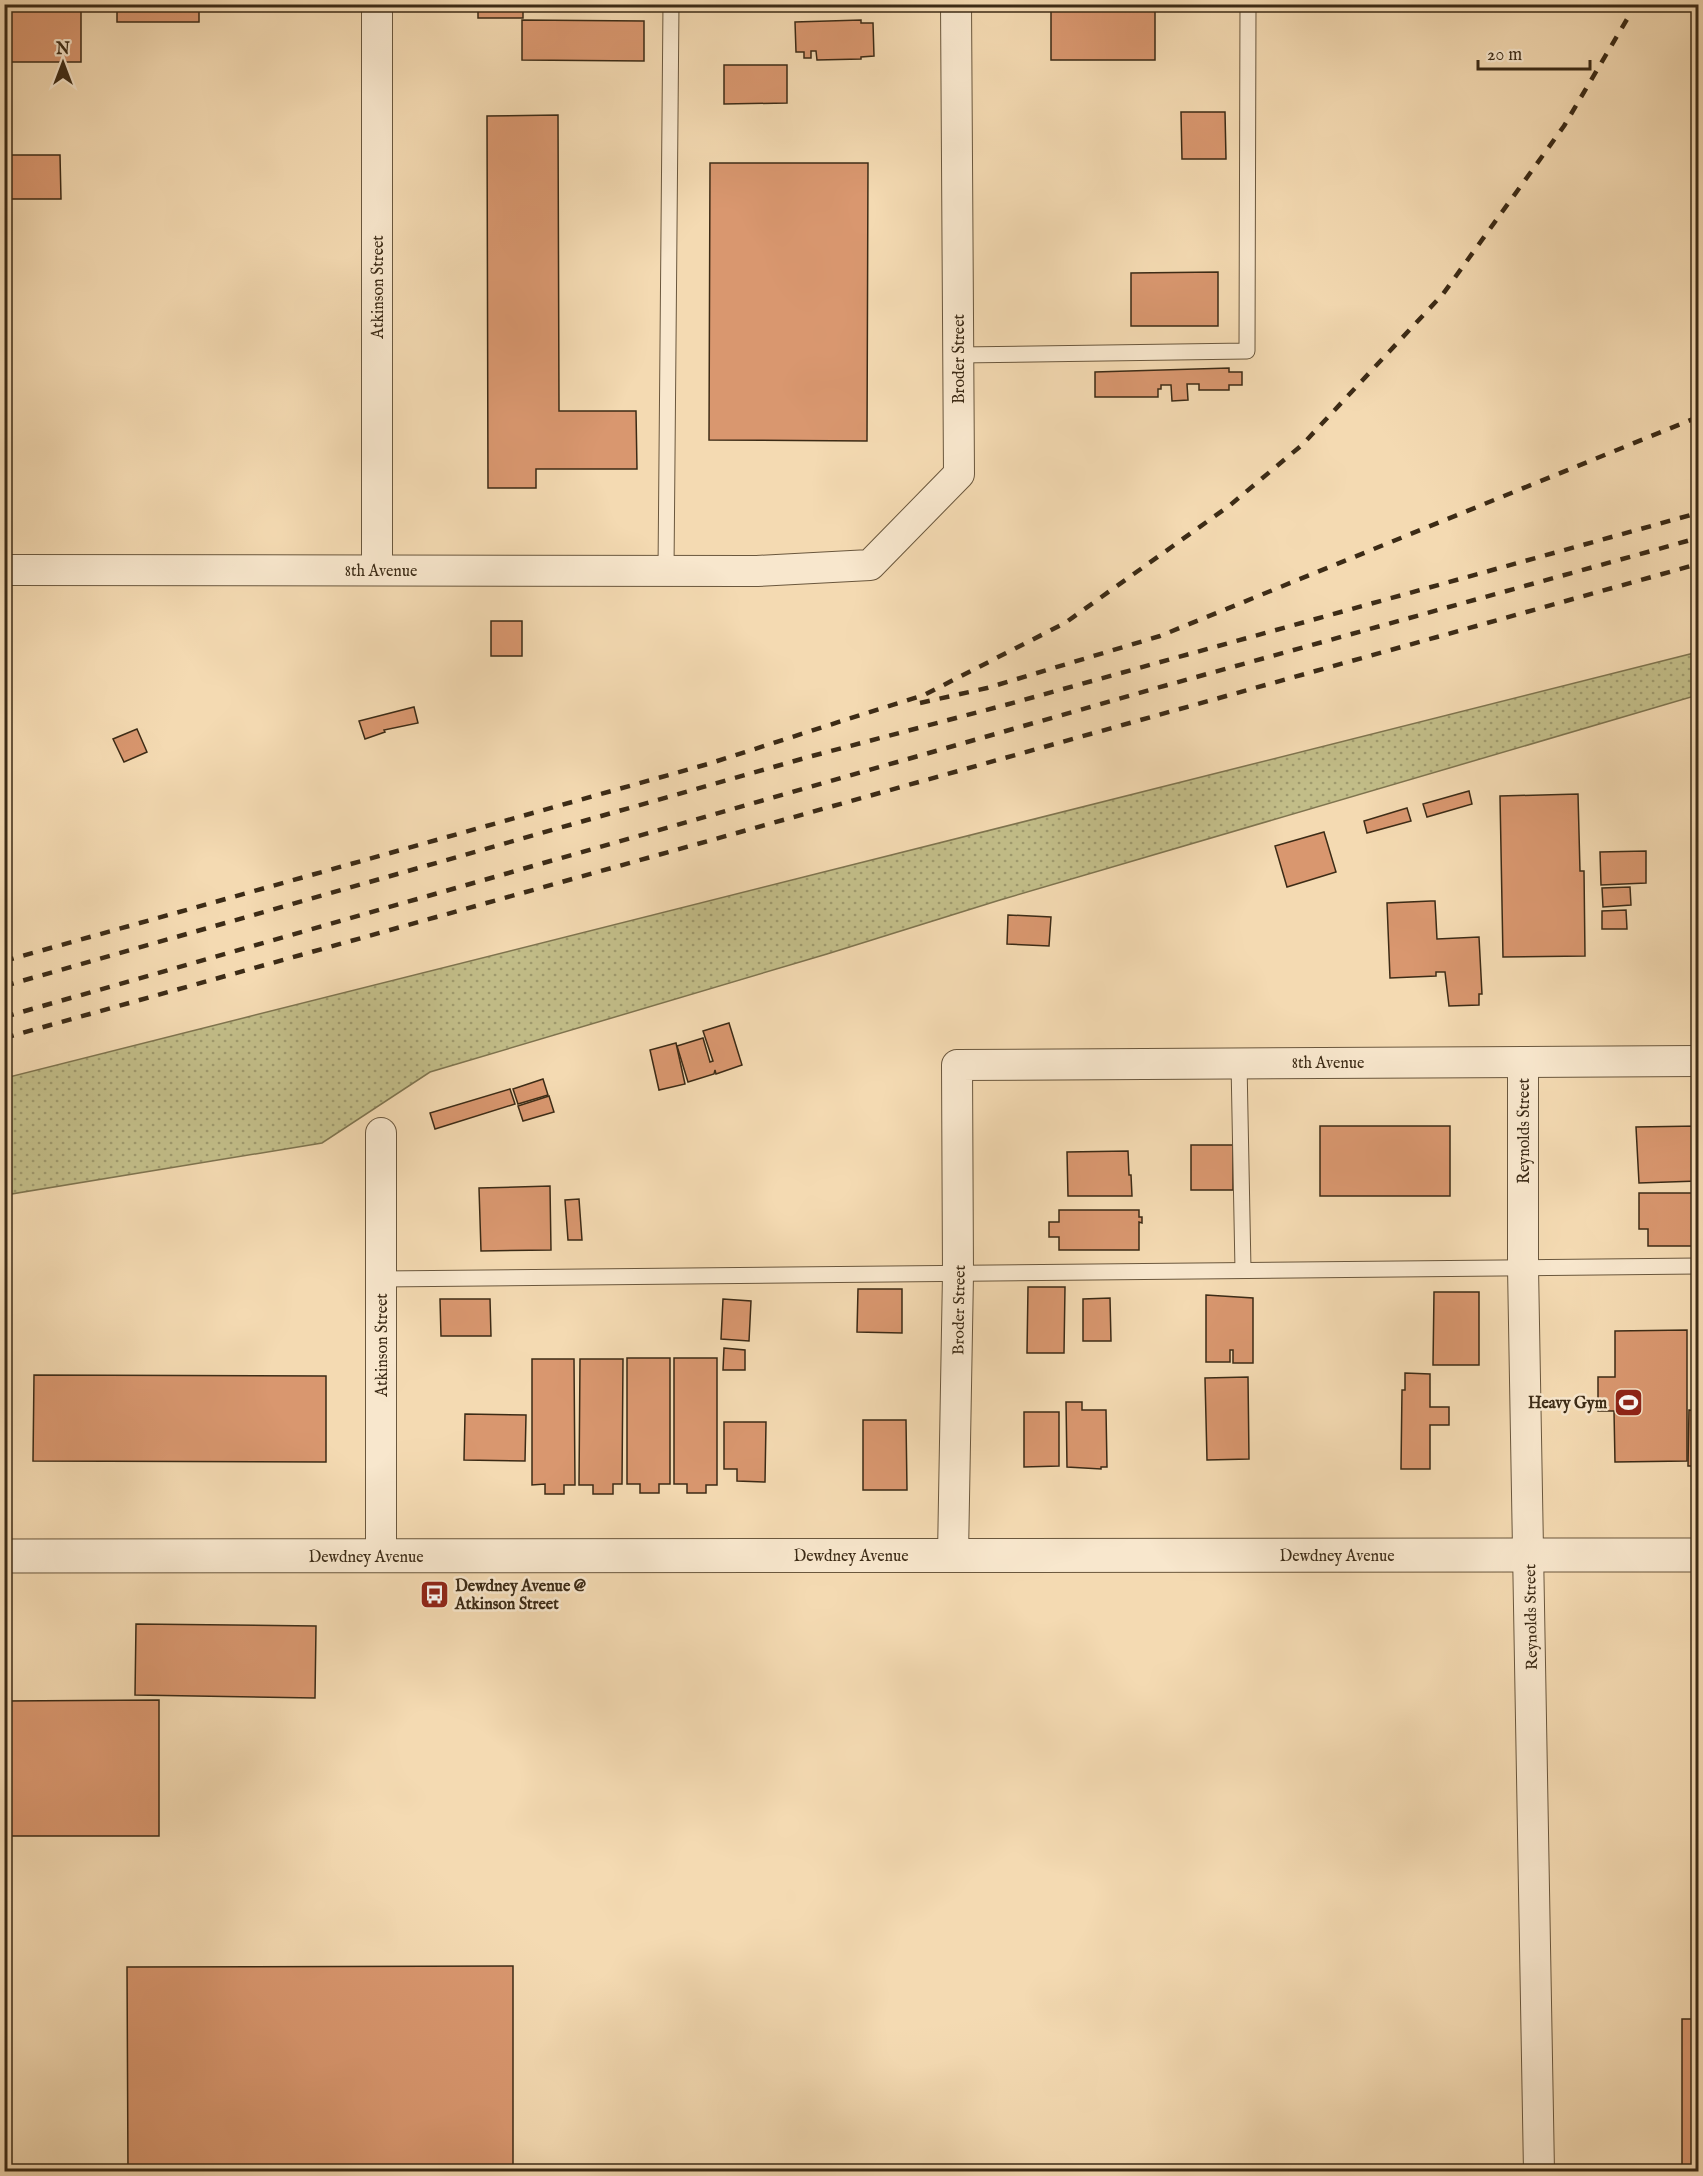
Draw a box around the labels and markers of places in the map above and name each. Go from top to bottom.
sports icon: Heavy Gym [1612,1386,1644,1418]
place label: Heavy Gym [1528,1394,1608,1414]
place label: Dewdney Avenue @ Atkinson Street [454,1577,586,1615]
bus stop icon: Dewdney Avenue @ Atkinson Street [418,1578,450,1610]

